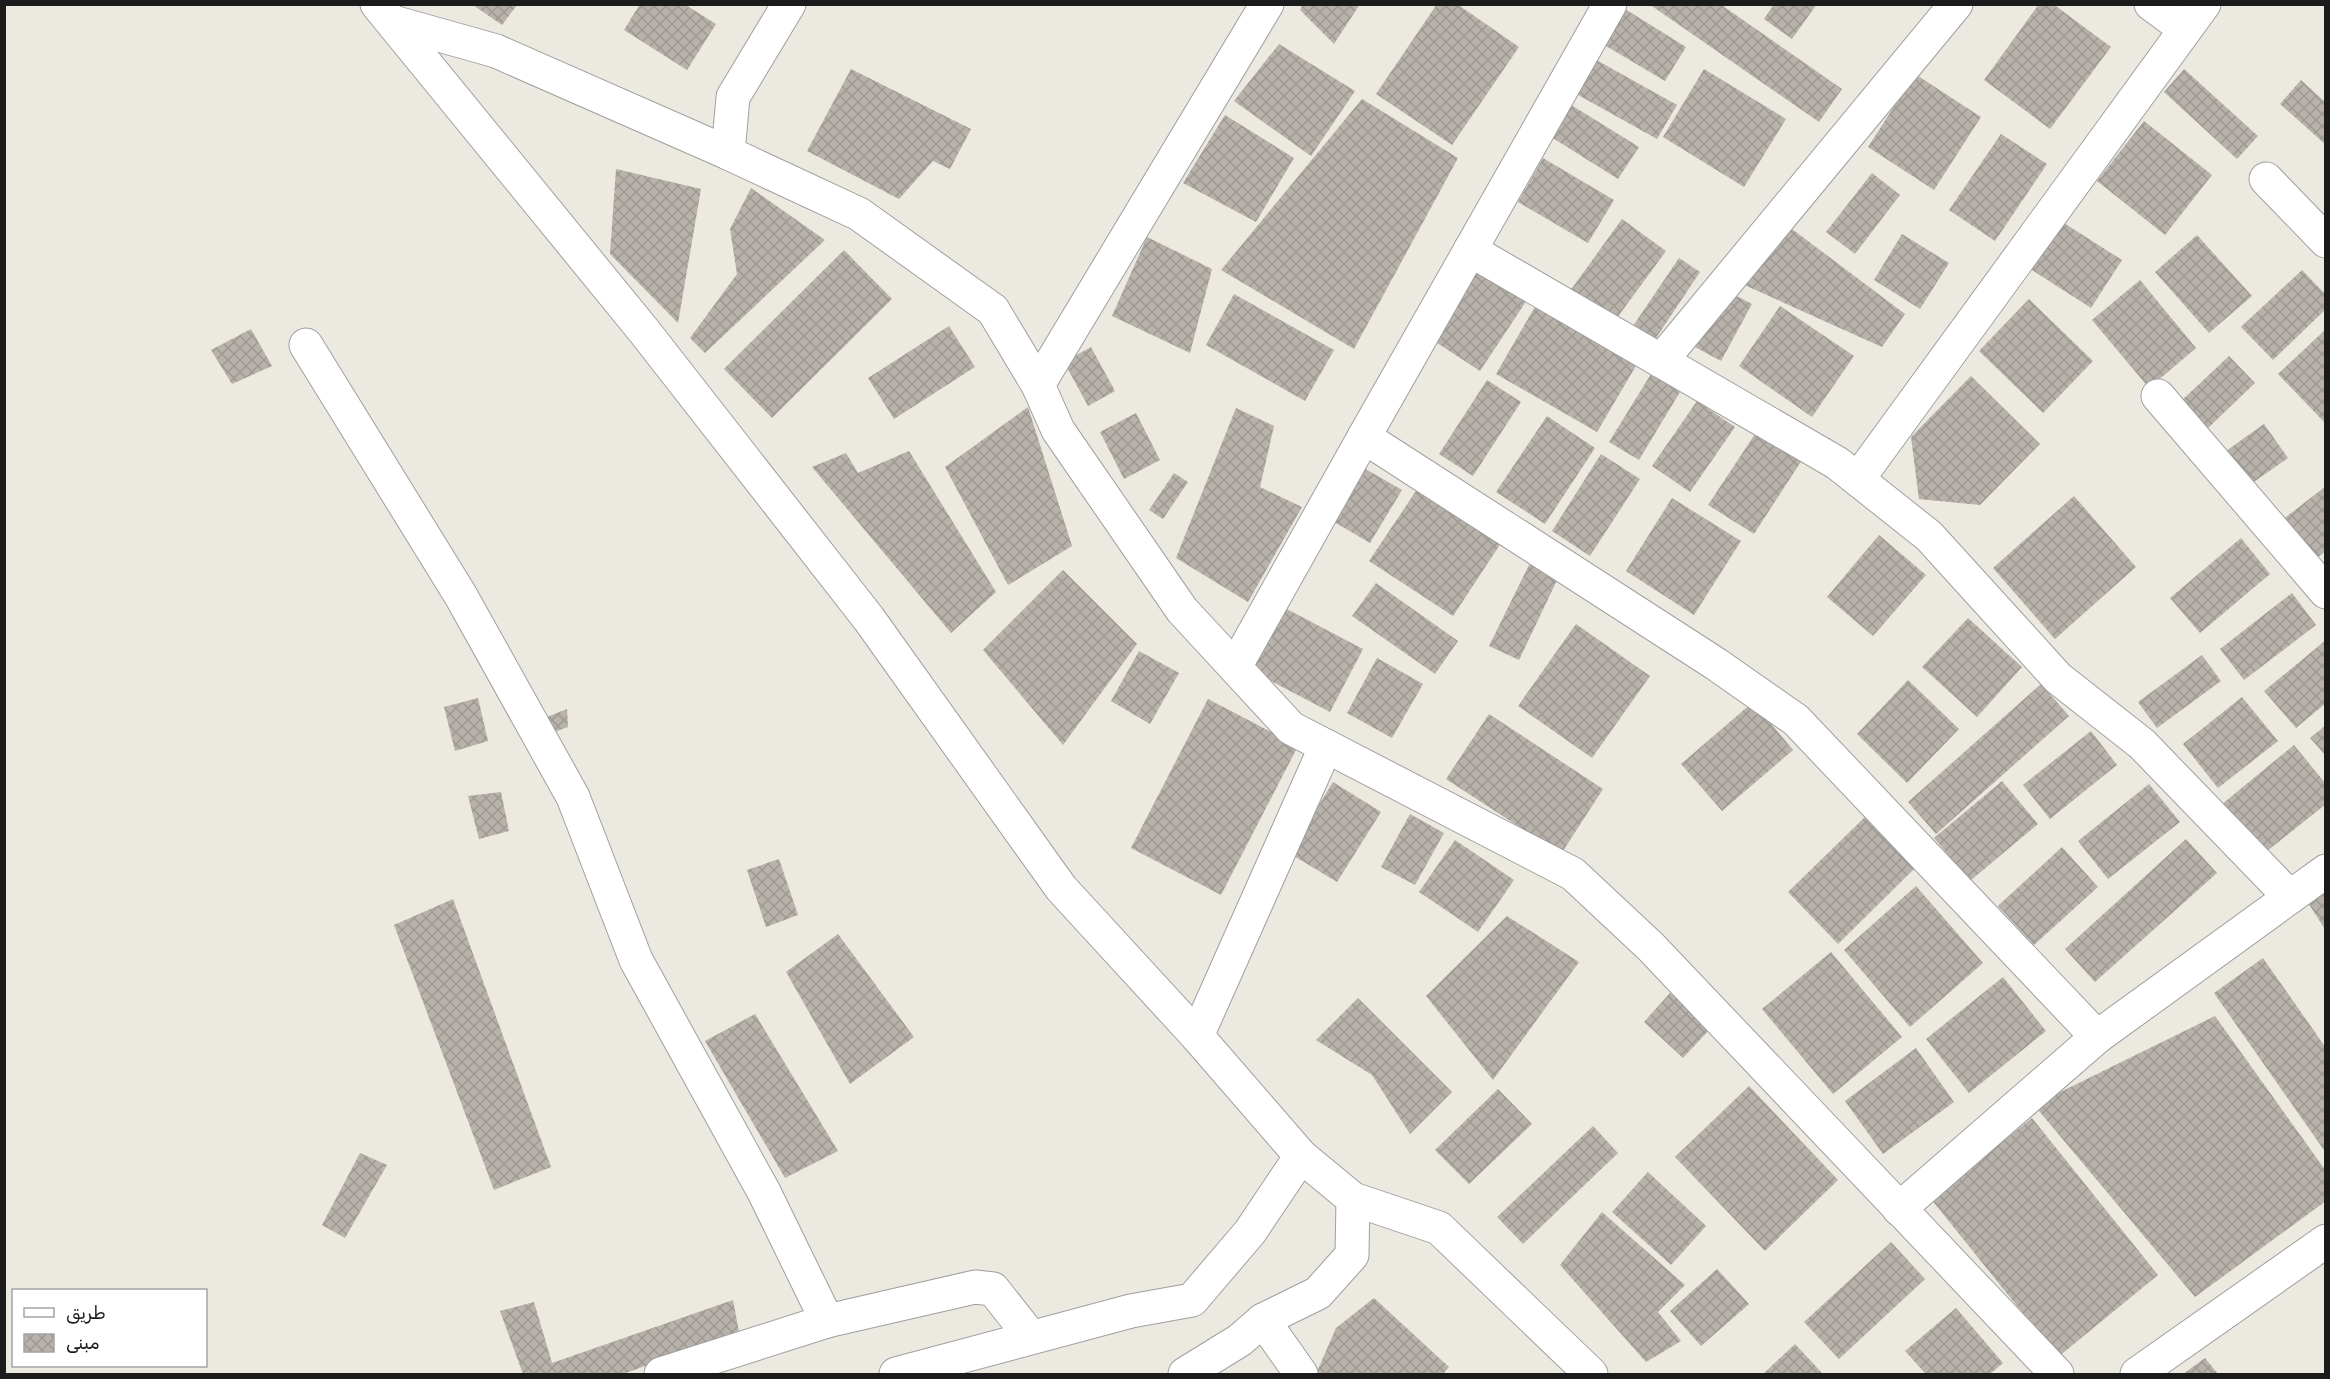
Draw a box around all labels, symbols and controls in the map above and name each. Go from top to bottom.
legend [12,1289,207,1367]
text: طريق [66,1302,106,1324]
text: مبنى [66,1332,100,1354]

